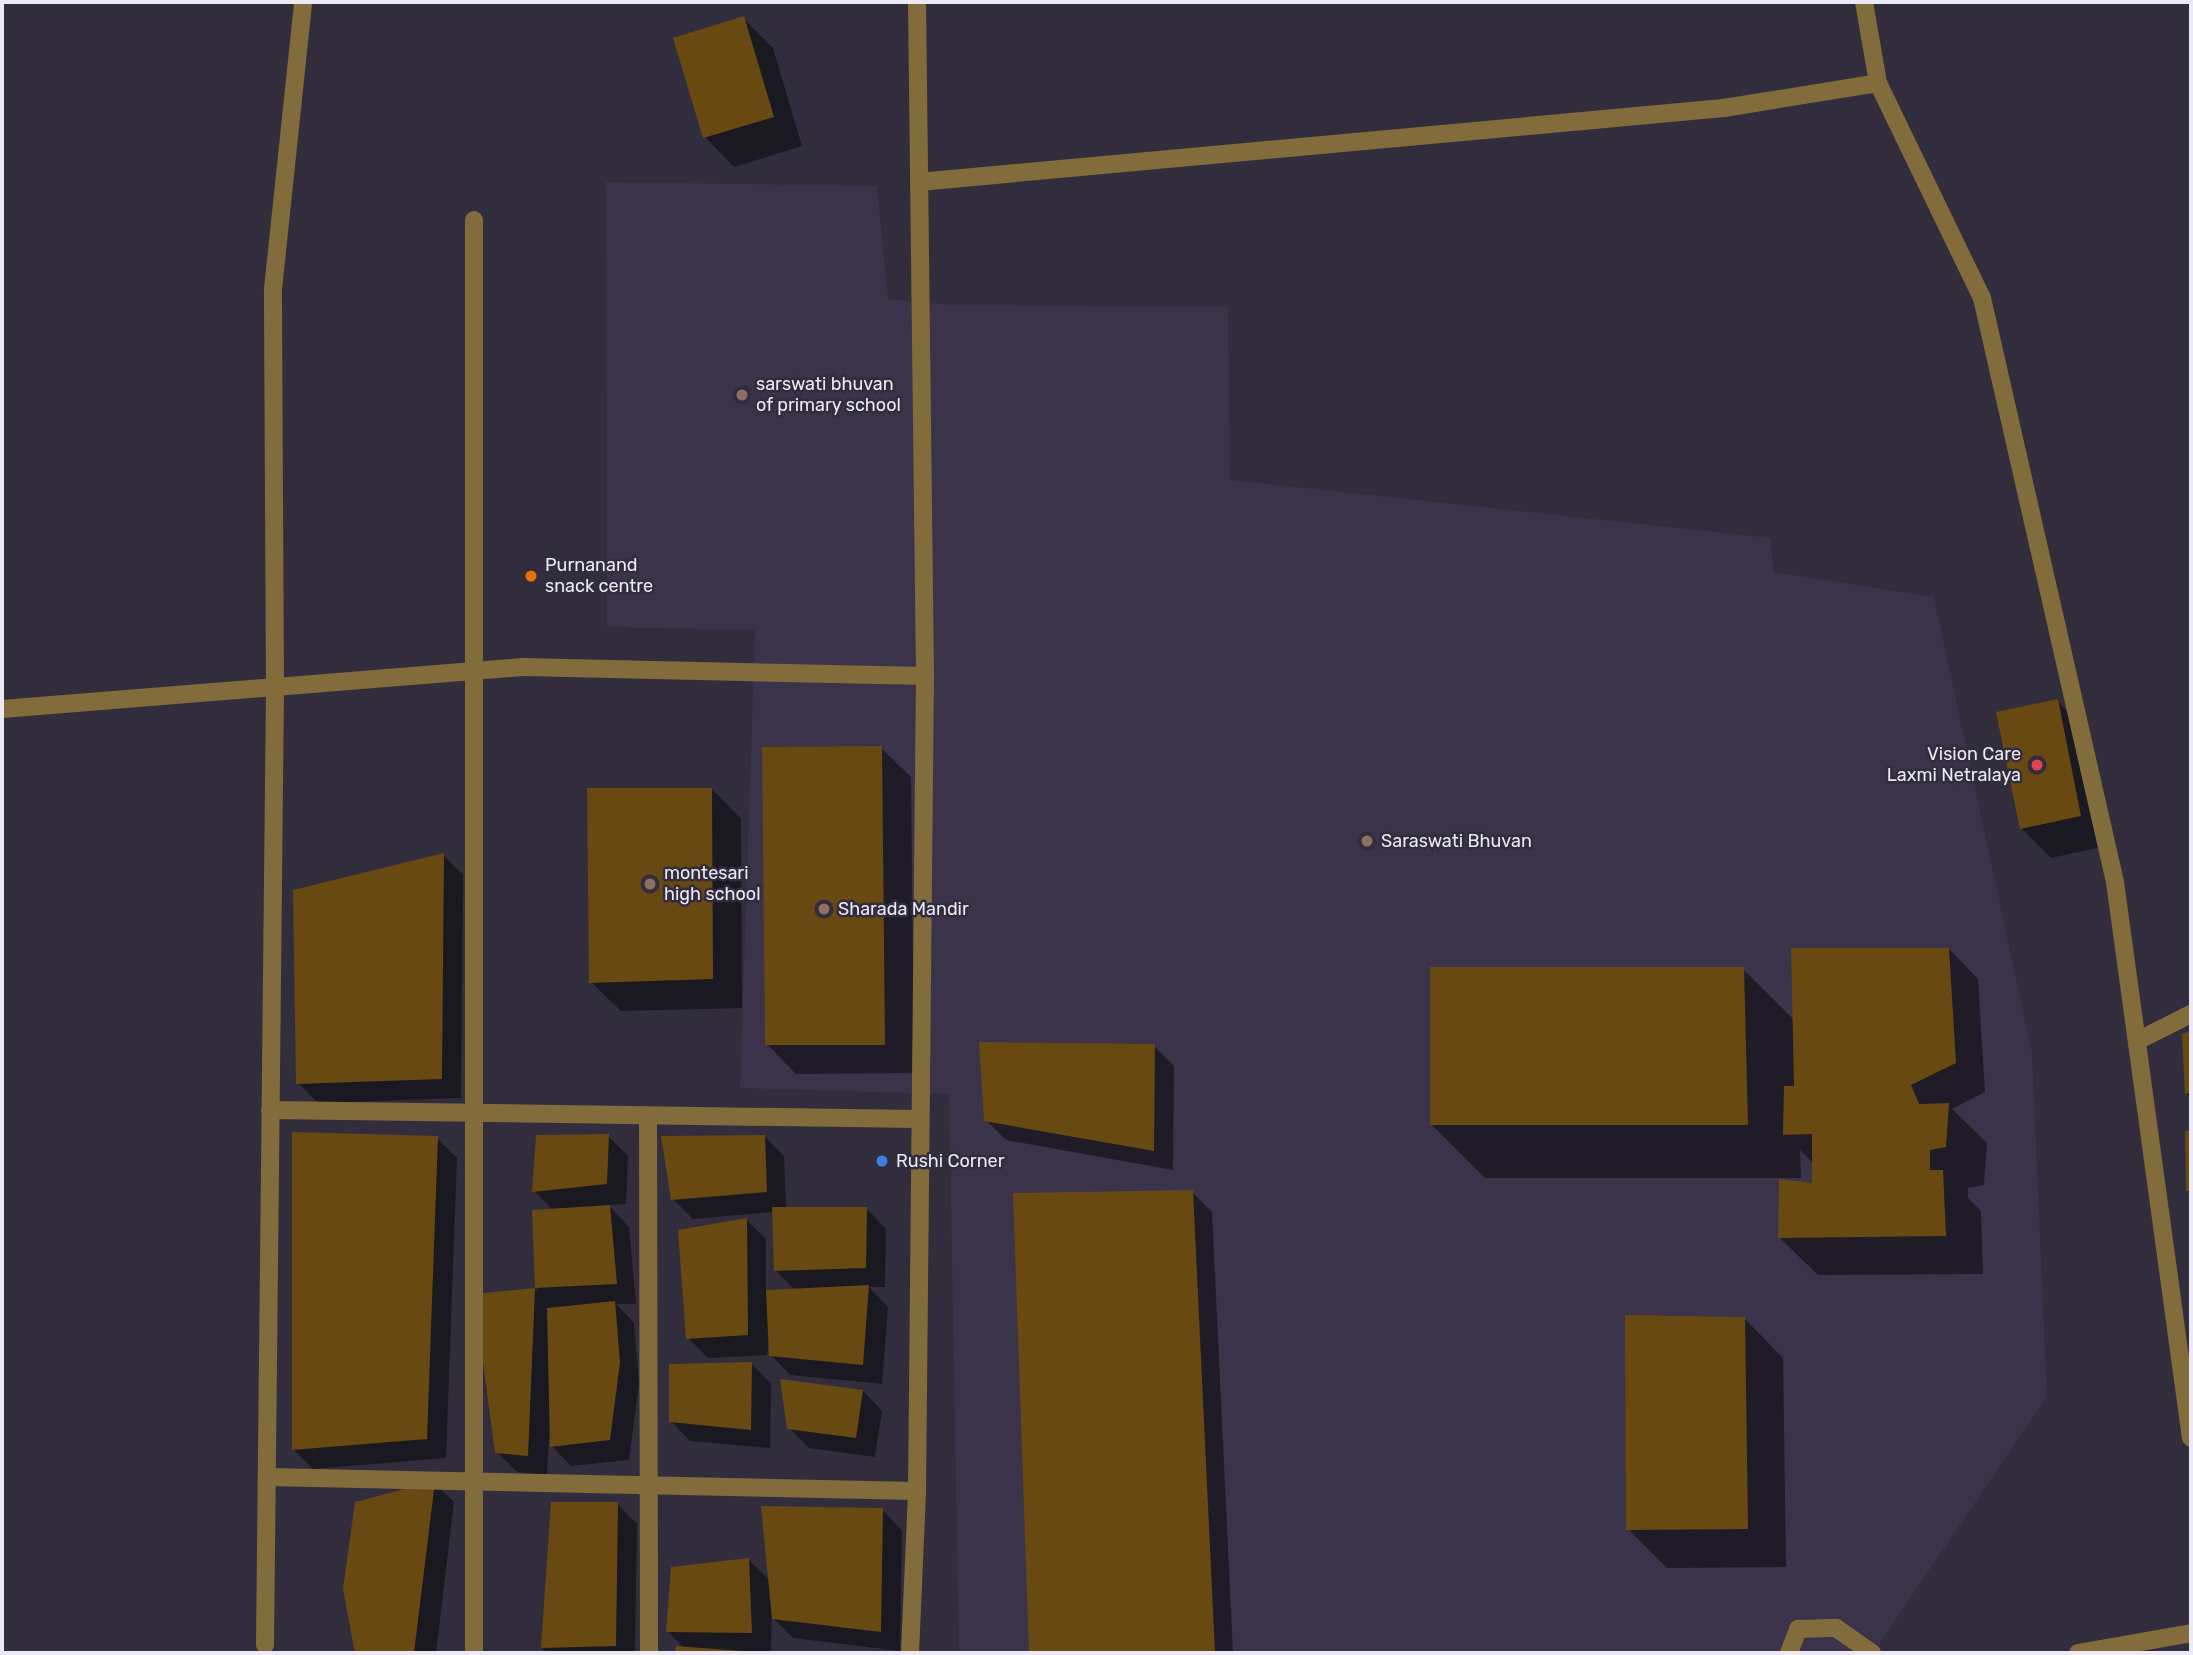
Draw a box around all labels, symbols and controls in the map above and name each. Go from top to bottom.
place label: sarswati bhuvan of primary school [756,374,902,416]
marker: sarswati bhuvan of primary school [734,387,750,403]
place label: Purnanand snack centre [545,555,653,598]
marker: Purnanand snack centre [523,568,539,584]
place label: Vision Care Laxmi Netralaya [1887,744,2021,786]
marker: Vision Care Laxmi Netralaya [2027,755,2047,775]
place label: Saraswati Bhuvan [1381,830,1532,852]
marker: Saraswati Bhuvan [1359,833,1375,849]
place label: montesari high school [664,863,761,906]
marker: montesari high school [642,876,658,892]
place label: Sharada Mandir [838,898,969,920]
marker: Sharada Mandir [816,901,832,917]
place label: Rushi Corner [896,1150,1005,1172]
marker: Rushi Corner [874,1153,890,1169]

